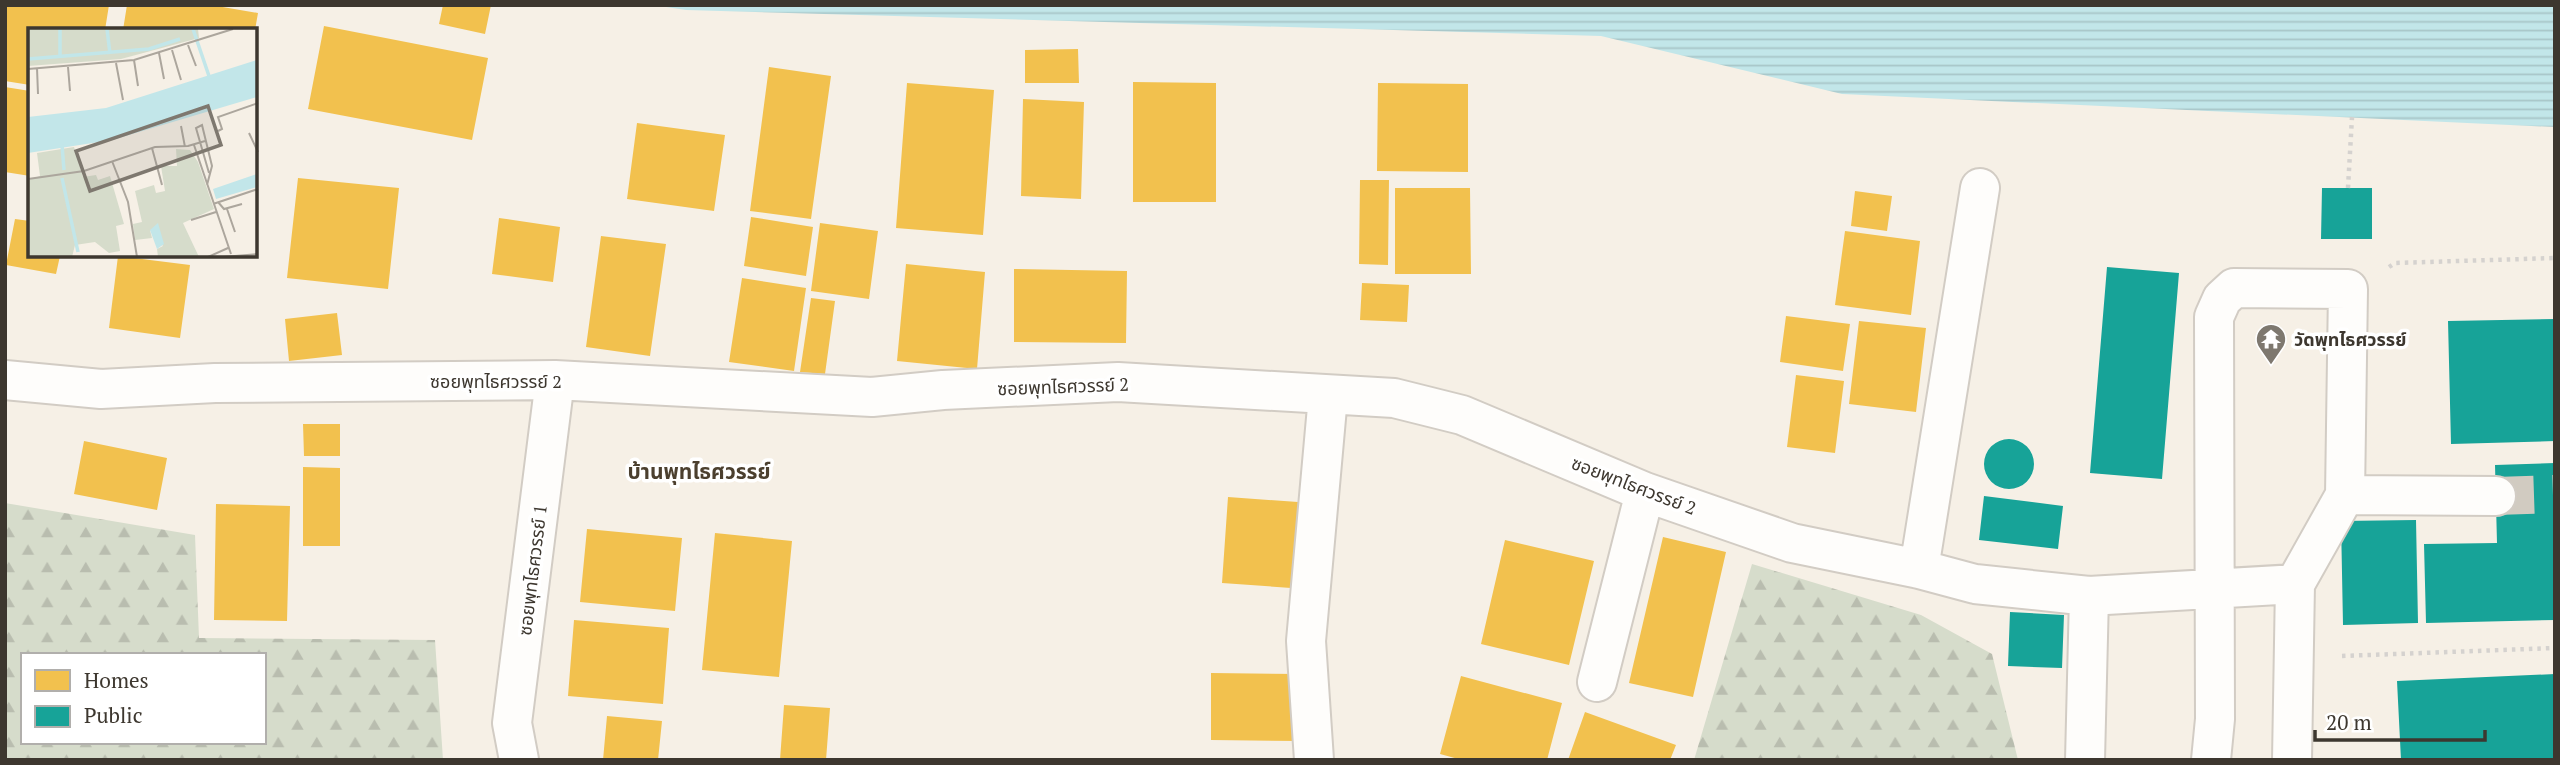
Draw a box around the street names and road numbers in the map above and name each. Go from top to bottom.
street label: ซอยพุทไธศวรรย์ 2 [430,369,562,393]
street label: ซอยพุทไธศวรรย์ 2 [997,372,1129,400]
street label: ซอยพุทไธศวรรย์ 2 [1568,450,1700,520]
street label: ซอยพุทไธศวรรย์ 1 [512,503,552,637]

